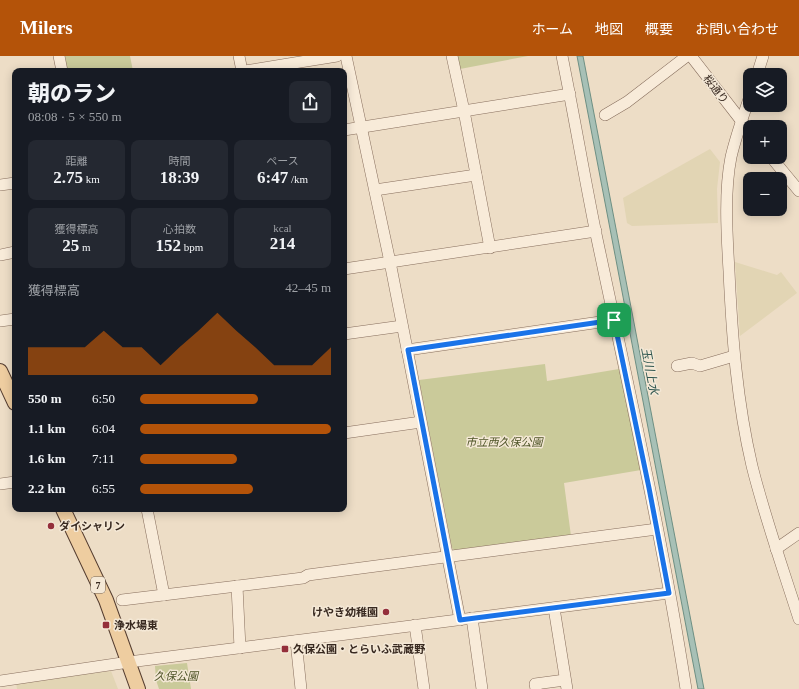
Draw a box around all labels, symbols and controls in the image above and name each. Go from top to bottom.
text: Milers [20,17,73,38]
text: ホーム [531,22,573,37]
text: 地図 [595,22,623,37]
text: 概要 [645,22,673,37]
text: お問い合わせ [695,22,779,37]
map controls [743,68,787,216]
button: layers [743,68,787,112]
street label: 桜通り [701,72,731,106]
text: 朝のラン [28,81,116,106]
button: share [289,81,331,123]
text: 08:08 · 5 × 550 m [28,109,122,124]
button: + [743,120,787,164]
text: 距離 [66,155,88,167]
text: 時間 [169,155,191,167]
text: ペース [266,155,299,167]
text: 2.75 [53,168,83,187]
text: 18:39 [160,168,199,187]
text: 6:47 [257,168,288,187]
button: − [743,172,787,216]
text: km [83,173,100,185]
text: /km [288,173,308,185]
text: kcal [273,222,292,234]
text: 獲得標高 [55,223,99,235]
text: 心拍数 [163,223,196,235]
text: 214 [270,234,295,253]
text: 25 [62,236,79,255]
text: 152 [156,236,181,255]
text: m [79,241,91,253]
text: bpm [181,241,203,253]
text: 42–45 m [285,280,331,295]
text: 獲得標高 [28,283,80,298]
pin [597,303,631,337]
icon: arrive [603,309,625,331]
water label: 玉川上水 [639,346,662,398]
text: 550 m [28,391,62,406]
text: 6:50 [92,391,115,406]
text: 1.1 km [28,421,66,436]
text: 6:04 [92,421,115,436]
park label: 市立西久保公園 [466,436,544,448]
text: 1.6 km [28,451,66,466]
text: 7:11 [92,451,115,466]
text: 2.2 km [28,481,66,496]
text: 6:55 [92,481,115,496]
place label: ダイシャリン [59,520,125,532]
marker: ダイシャリン [46,521,56,531]
road number: 7 [91,577,105,593]
place label: けやき幼稚園 [312,606,378,618]
marker: けやき幼稚園 [381,607,391,617]
place label: 浄水場東 [114,619,158,631]
marker: 浄水場東 [101,620,111,630]
place label: 久保公園・とらいふ武蔵野 [293,643,426,655]
marker: 久保公園・とらいふ武蔵野 [280,644,290,654]
park label: 久保公園 [154,670,200,682]

